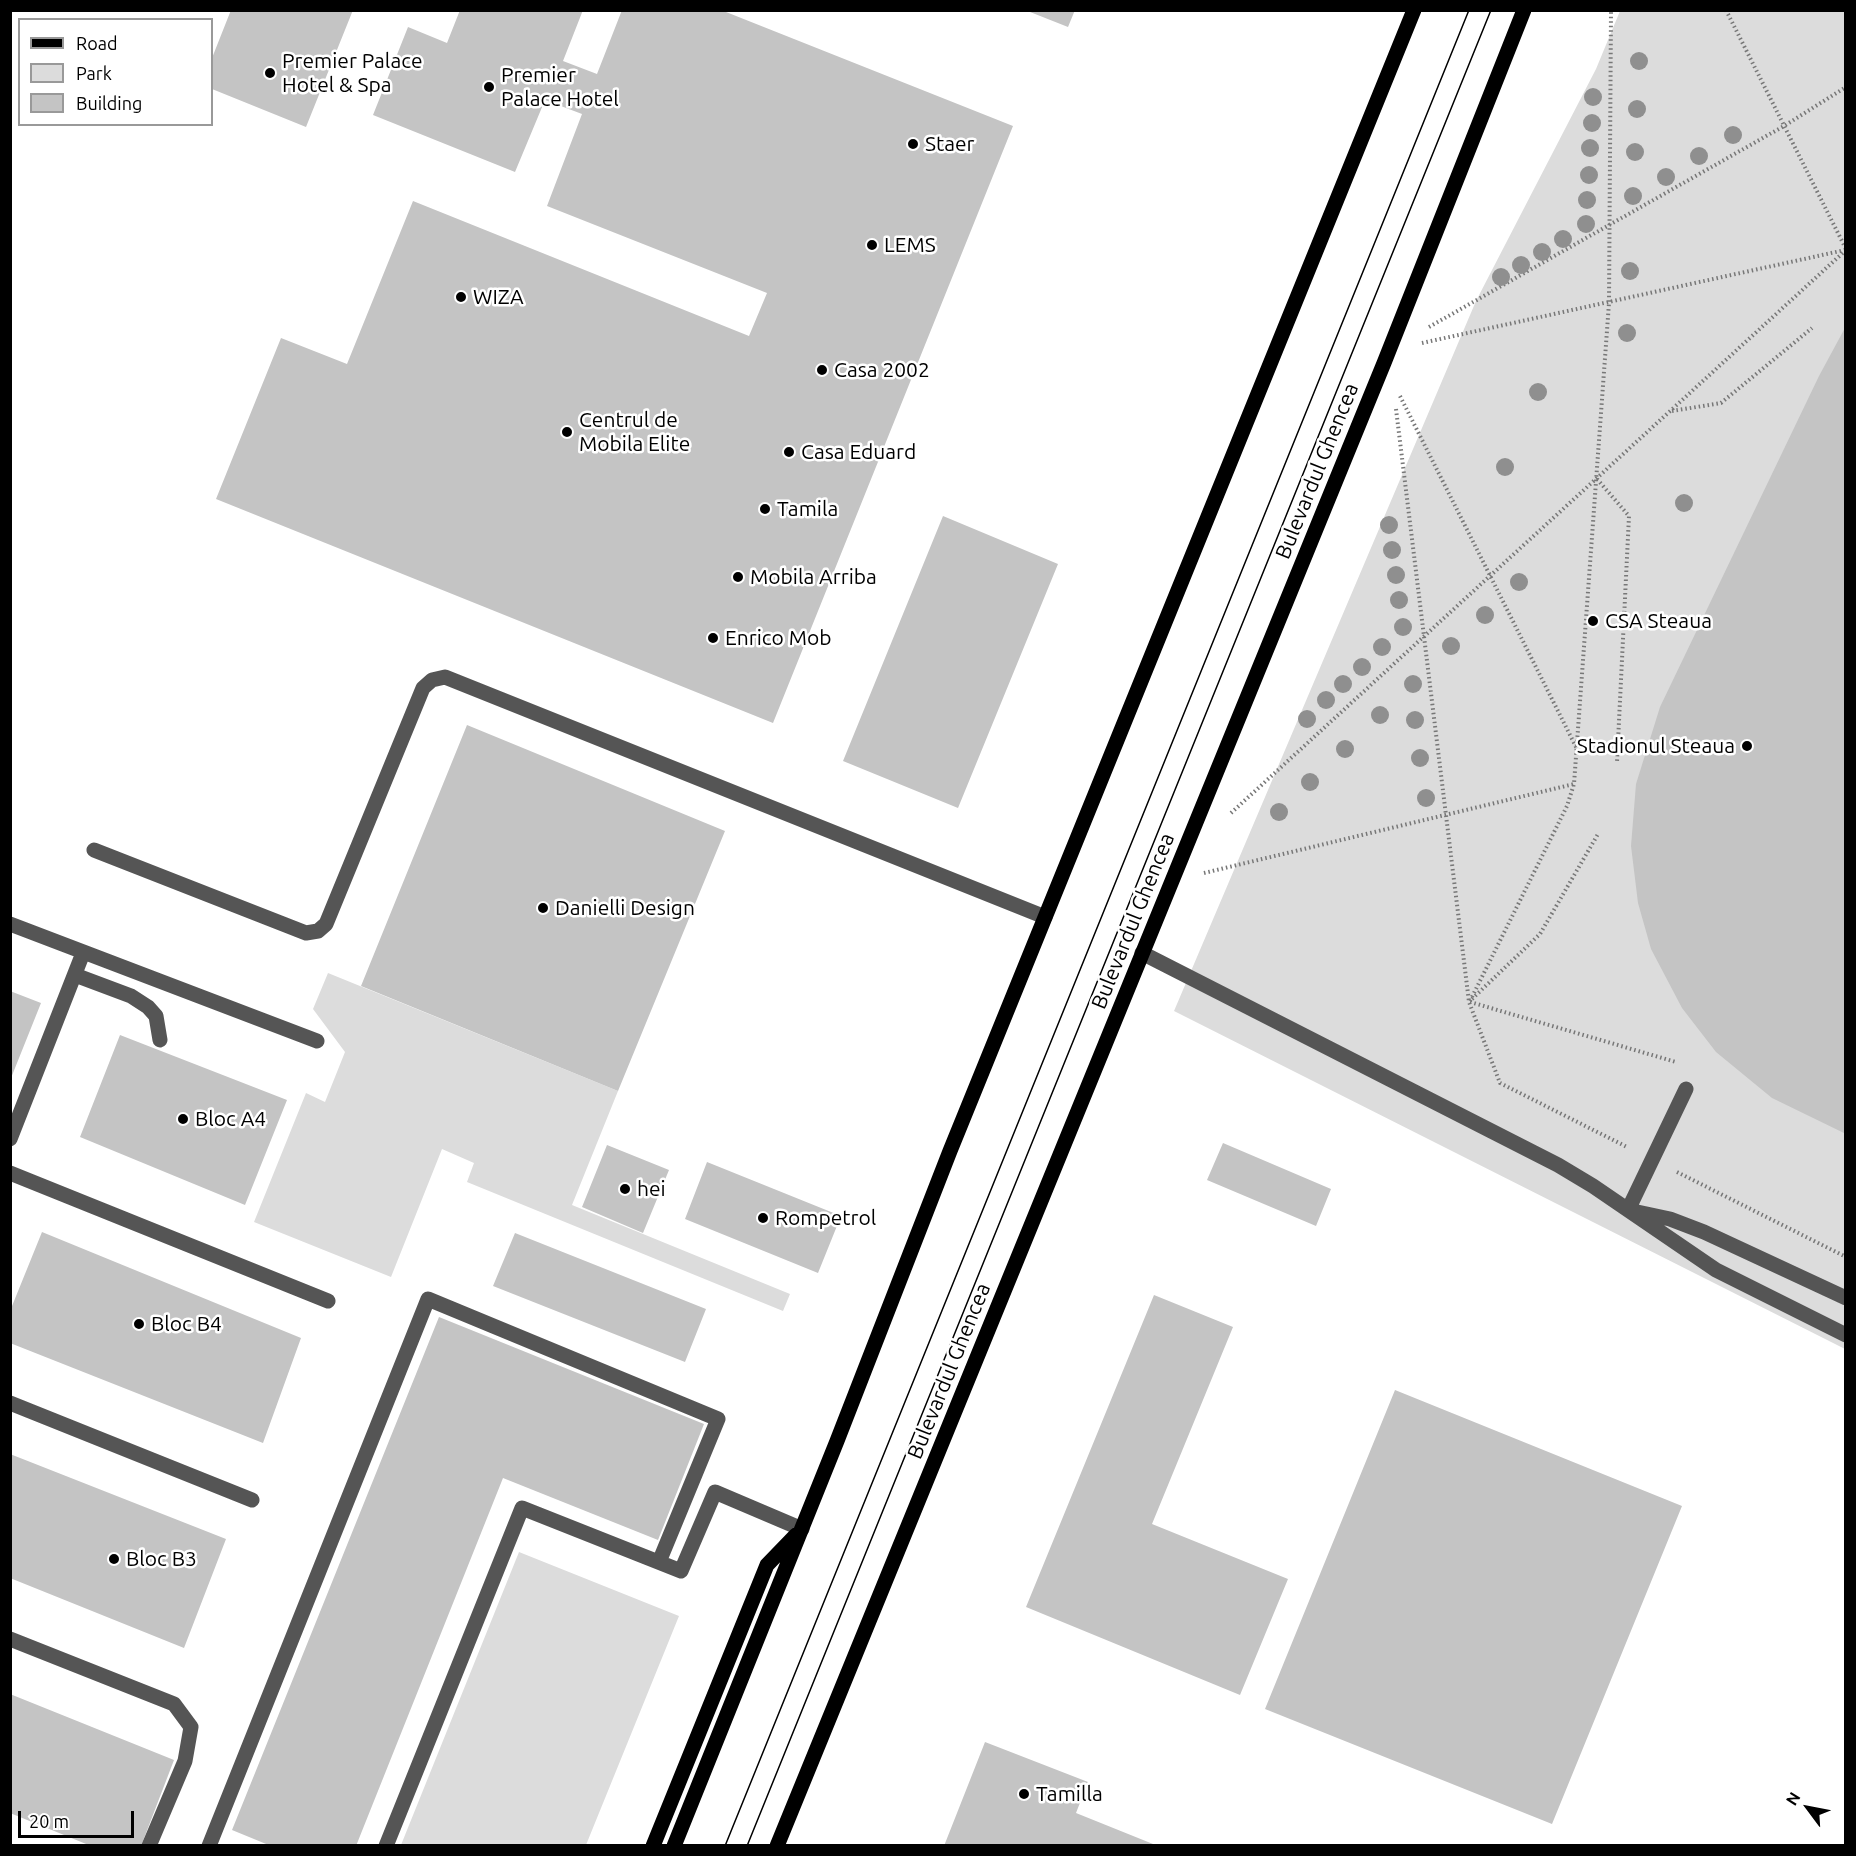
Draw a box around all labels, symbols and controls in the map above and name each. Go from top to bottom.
legend [18,18,213,126]
text: Road [76,33,118,53]
place label: Premier Palace Hotel & Spa [282,48,422,98]
place label: Premier Palace Hotel [501,62,619,112]
text: Park [76,63,112,83]
marker: Premier Palace Hotel & Spa [263,66,277,80]
marker: Premier Palace Hotel [482,80,496,94]
text: Building [76,93,142,113]
place label: Staer [925,131,975,157]
marker: Staer [906,137,920,151]
place label: LEMS [884,232,936,258]
marker: LEMS [865,238,879,252]
place label: WIZA [473,284,524,310]
marker: WIZA [454,290,468,304]
place label: Casa 2002 [834,357,930,383]
marker: Casa 2002 [815,363,829,377]
street label: Bulevardul Ghencea [1270,379,1364,563]
place label: Centrul de Mobila Elite [579,407,690,457]
marker: Centrul de Mobila Elite [560,425,574,439]
place label: Casa Eduard [801,439,916,465]
marker: Casa Eduard [782,445,796,459]
place label: Tamila [777,496,838,522]
marker: Tamila [758,502,772,516]
place label: Mobila Arriba [750,564,877,590]
marker: Mobila Arriba [731,570,745,584]
place label: CSA Steaua [1605,608,1712,634]
marker: CSA Steaua [1586,614,1600,628]
place label: Enrico Mob [725,625,831,651]
marker: Enrico Mob [706,631,720,645]
place label: Stadionul Steaua [1577,733,1735,759]
marker: Stadionul Steaua [1740,739,1754,753]
street label: Bulevardul Ghencea [1086,829,1180,1013]
place label: Danielli Design [555,895,695,921]
marker: Danielli Design [536,901,550,915]
place label: Bloc A4 [195,1106,266,1132]
marker: Bloc A4 [176,1112,190,1126]
place label: hei [637,1176,666,1202]
marker: hei [618,1182,632,1196]
place label: Rompetrol [775,1205,876,1231]
marker: Rompetrol [756,1211,770,1225]
street label: Bulevardul Ghencea [902,1279,996,1463]
place label: Bloc B4 [151,1311,222,1337]
marker: Bloc B4 [132,1317,146,1331]
place label: Bloc B3 [126,1546,197,1572]
marker: Bloc B3 [107,1552,121,1566]
north arrow [1778,1778,1838,1838]
place label: Tamilla [1036,1781,1103,1807]
marker: Tamilla [1017,1787,1031,1801]
text: N [1782,1789,1804,1808]
scale bar [21,1799,136,1837]
text: 20 m [29,1811,69,1831]

